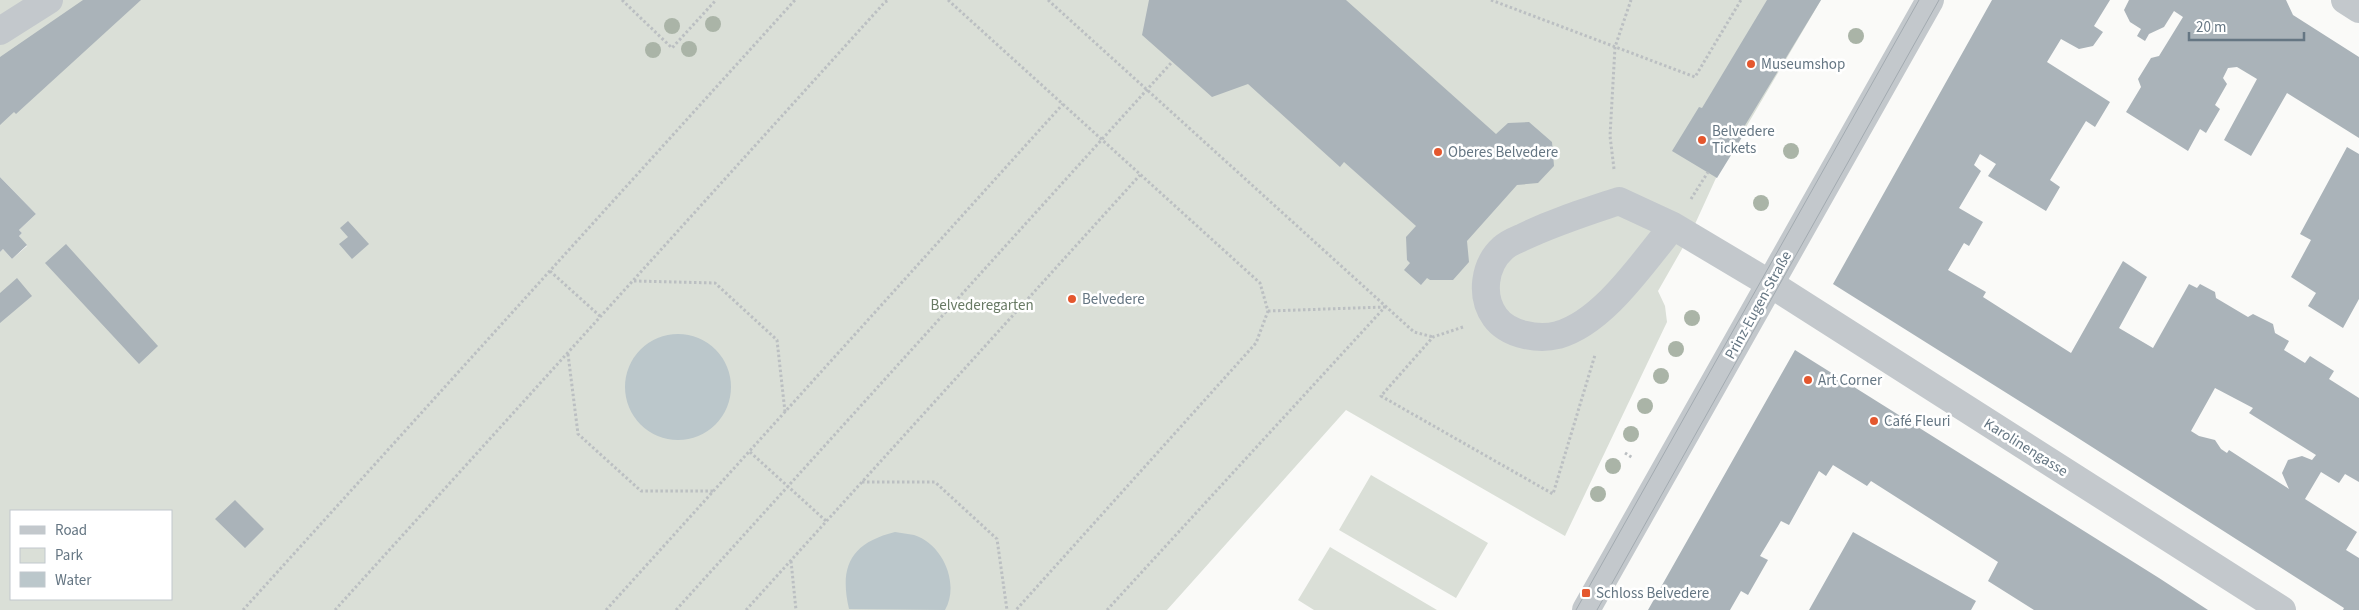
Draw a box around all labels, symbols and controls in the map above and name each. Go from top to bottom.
scale bar [2189,10,2304,42]
text: 20 m [2196,17,2226,38]
place label: Museumshop [1761,54,1845,75]
marker: Museumshop [1745,58,1757,70]
place label: Belvedere Tickets [1712,121,1775,159]
marker: Belvedere Tickets [1696,134,1708,146]
place label: Oberes Belvedere [1448,142,1558,163]
marker: Oberes Belvedere [1432,146,1444,158]
street label: Prinz-Eugen-Straße [1720,247,1797,363]
place label: Belvedere [1082,289,1145,310]
marker: Belvedere [1066,293,1078,305]
park label: Belvederegarten [930,295,1034,316]
place label: Art Corner [1818,370,1883,391]
marker: Art Corner [1802,374,1814,386]
place label: Café Fleuri [1884,411,1951,432]
street label: Karolinengasse [1980,413,2072,482]
marker: Café Fleuri [1868,415,1880,427]
legend [10,510,172,600]
text: Road [55,520,87,541]
text: Park [55,545,84,566]
text: Water [55,570,92,591]
place label: Schloss Belvedere [1596,583,1709,604]
marker: Schloss Belvedere [1580,587,1592,599]

